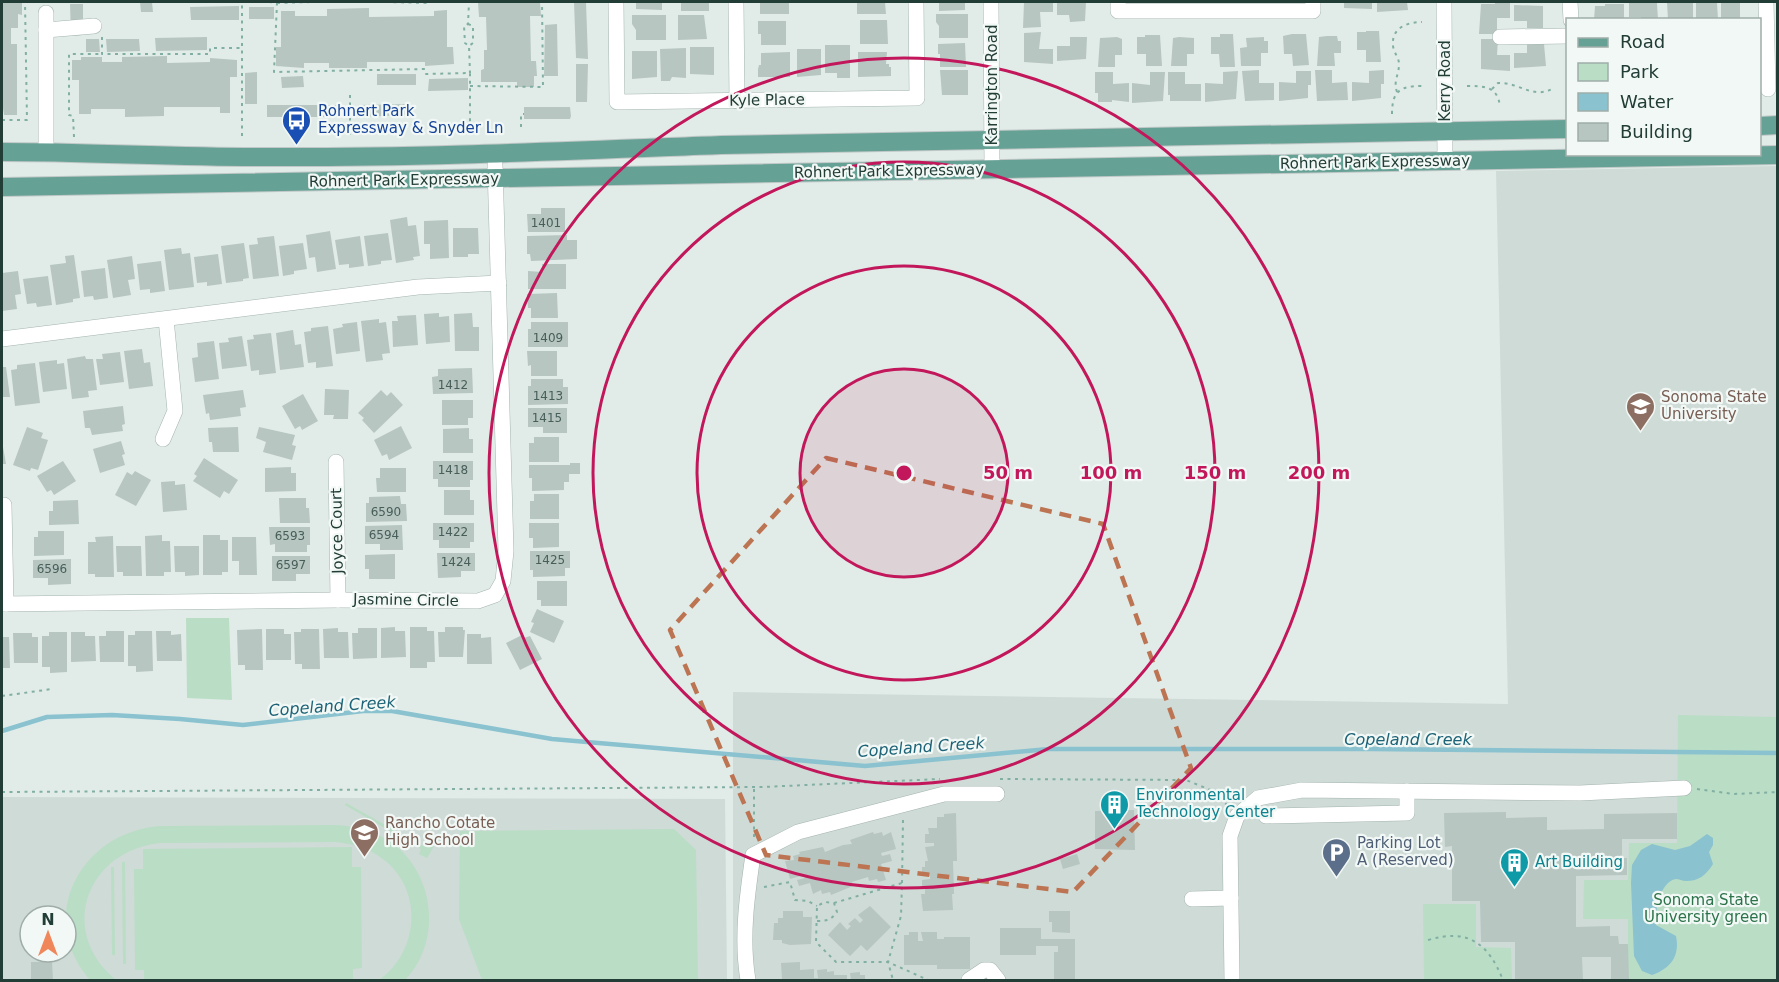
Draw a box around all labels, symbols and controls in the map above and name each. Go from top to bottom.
legend [1566,18,1761,156]
street label: Karrington Road [983,24,1001,146]
text: Road [1620,31,1665,52]
street label: Kerry Road [1436,40,1454,122]
text: Park [1620,61,1659,82]
street label: Kyle Place [729,90,805,110]
text: Water [1620,91,1674,112]
place label: Rohnert Park Expressway & Snyder Ln [318,102,504,137]
bus stop icon: Rohnert Park Expressway & Snyder Ln [281,104,313,146]
text: Building [1620,121,1693,142]
street label: Rohnert Park Expressway [1280,151,1470,173]
street label: Rohnert Park Expressway [794,160,984,182]
street label: Rohnert Park Expressway [309,169,499,191]
house number: 1401 [531,216,561,230]
house number: 1409 [533,331,563,345]
house number: 1412 [438,378,468,392]
place label: Sonoma State University [1661,388,1767,423]
house number: 1413 [533,389,563,403]
school or university icon: Sonoma State University [1624,390,1656,432]
house number: 1415 [532,411,562,425]
text: 50 m [983,462,1033,483]
text: 100 m [1080,462,1142,483]
text: 150 m [1184,462,1246,483]
text: 200 m [1288,462,1350,483]
house number: 1418 [438,463,468,477]
centre of rings [894,463,914,483]
street label: Joyce Court [327,488,347,575]
house number: 6590 [371,505,401,519]
house number: 1422 [438,525,468,539]
house number: 6594 [369,528,399,542]
house number: 6593 [275,529,305,543]
house number: 1425 [535,553,565,567]
house number: 1424 [441,555,471,569]
house number: 6597 [276,558,306,572]
house number: 6596 [37,562,67,576]
street label: Jasmine Circle [352,590,459,610]
water label: Copeland Creek [268,692,397,720]
water label: Copeland Creek [1344,730,1472,749]
water label: Copeland Creek [857,733,986,761]
place label: Environmental Technology Center [1135,786,1276,821]
building icon: Environmental Technology Center [1099,788,1131,830]
place label: Rancho Cotate High School [385,814,495,849]
school or university icon: Rancho Cotate High School [348,816,380,858]
place label: Parking Lot A (Reserved) [1357,834,1454,869]
parking icon: Parking Lot A (Reserved) [1320,836,1352,878]
building icon: Art Building [1498,846,1530,888]
place label: Art Building [1535,853,1623,871]
park label: Sonoma State University green [1644,891,1768,926]
north arrow [18,904,78,964]
text: N [41,910,55,929]

